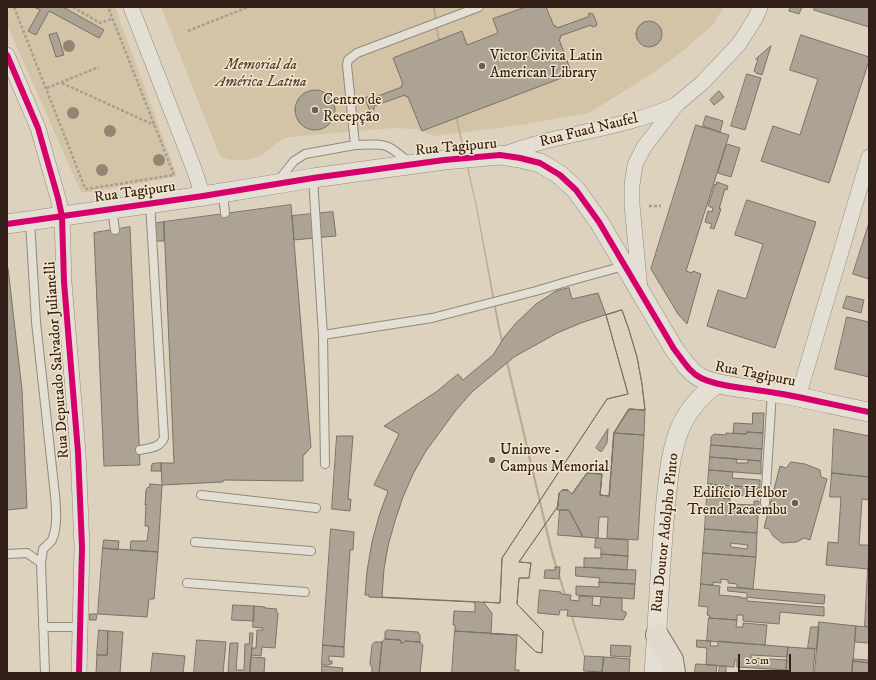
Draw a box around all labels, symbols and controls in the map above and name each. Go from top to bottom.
place label: Victor Civita Latin American Library [490,48,603,83]
park label: Memorial da América Latina [216,57,306,92]
marker: Victor Civita Latin American Library [477,61,487,71]
place label: Centro de Recepção [323,92,382,127]
marker: Centro de Recepção [310,105,320,115]
street label: Rua Fuad Naufel [538,110,640,152]
street label: Rua Tagipuru [414,135,498,161]
street label: Rua Tagipuru [93,178,177,208]
street label: Rua Deputado Salvador Julianelli [42,261,74,459]
street label: Rua Tagipuru [713,358,797,392]
place label: Uninove - Campus Memorial [500,442,609,477]
street label: Rua Doutor Adolpho Pinto [649,452,683,614]
marker: Uninove - Campus Memorial [487,455,497,465]
place label: Edifício Helbor Trend Pacaembu [687,485,787,520]
marker: Edifício Helbor Trend Pacaembu [790,498,800,508]
scale bar [740,646,793,672]
text: 20 m [745,653,769,668]

